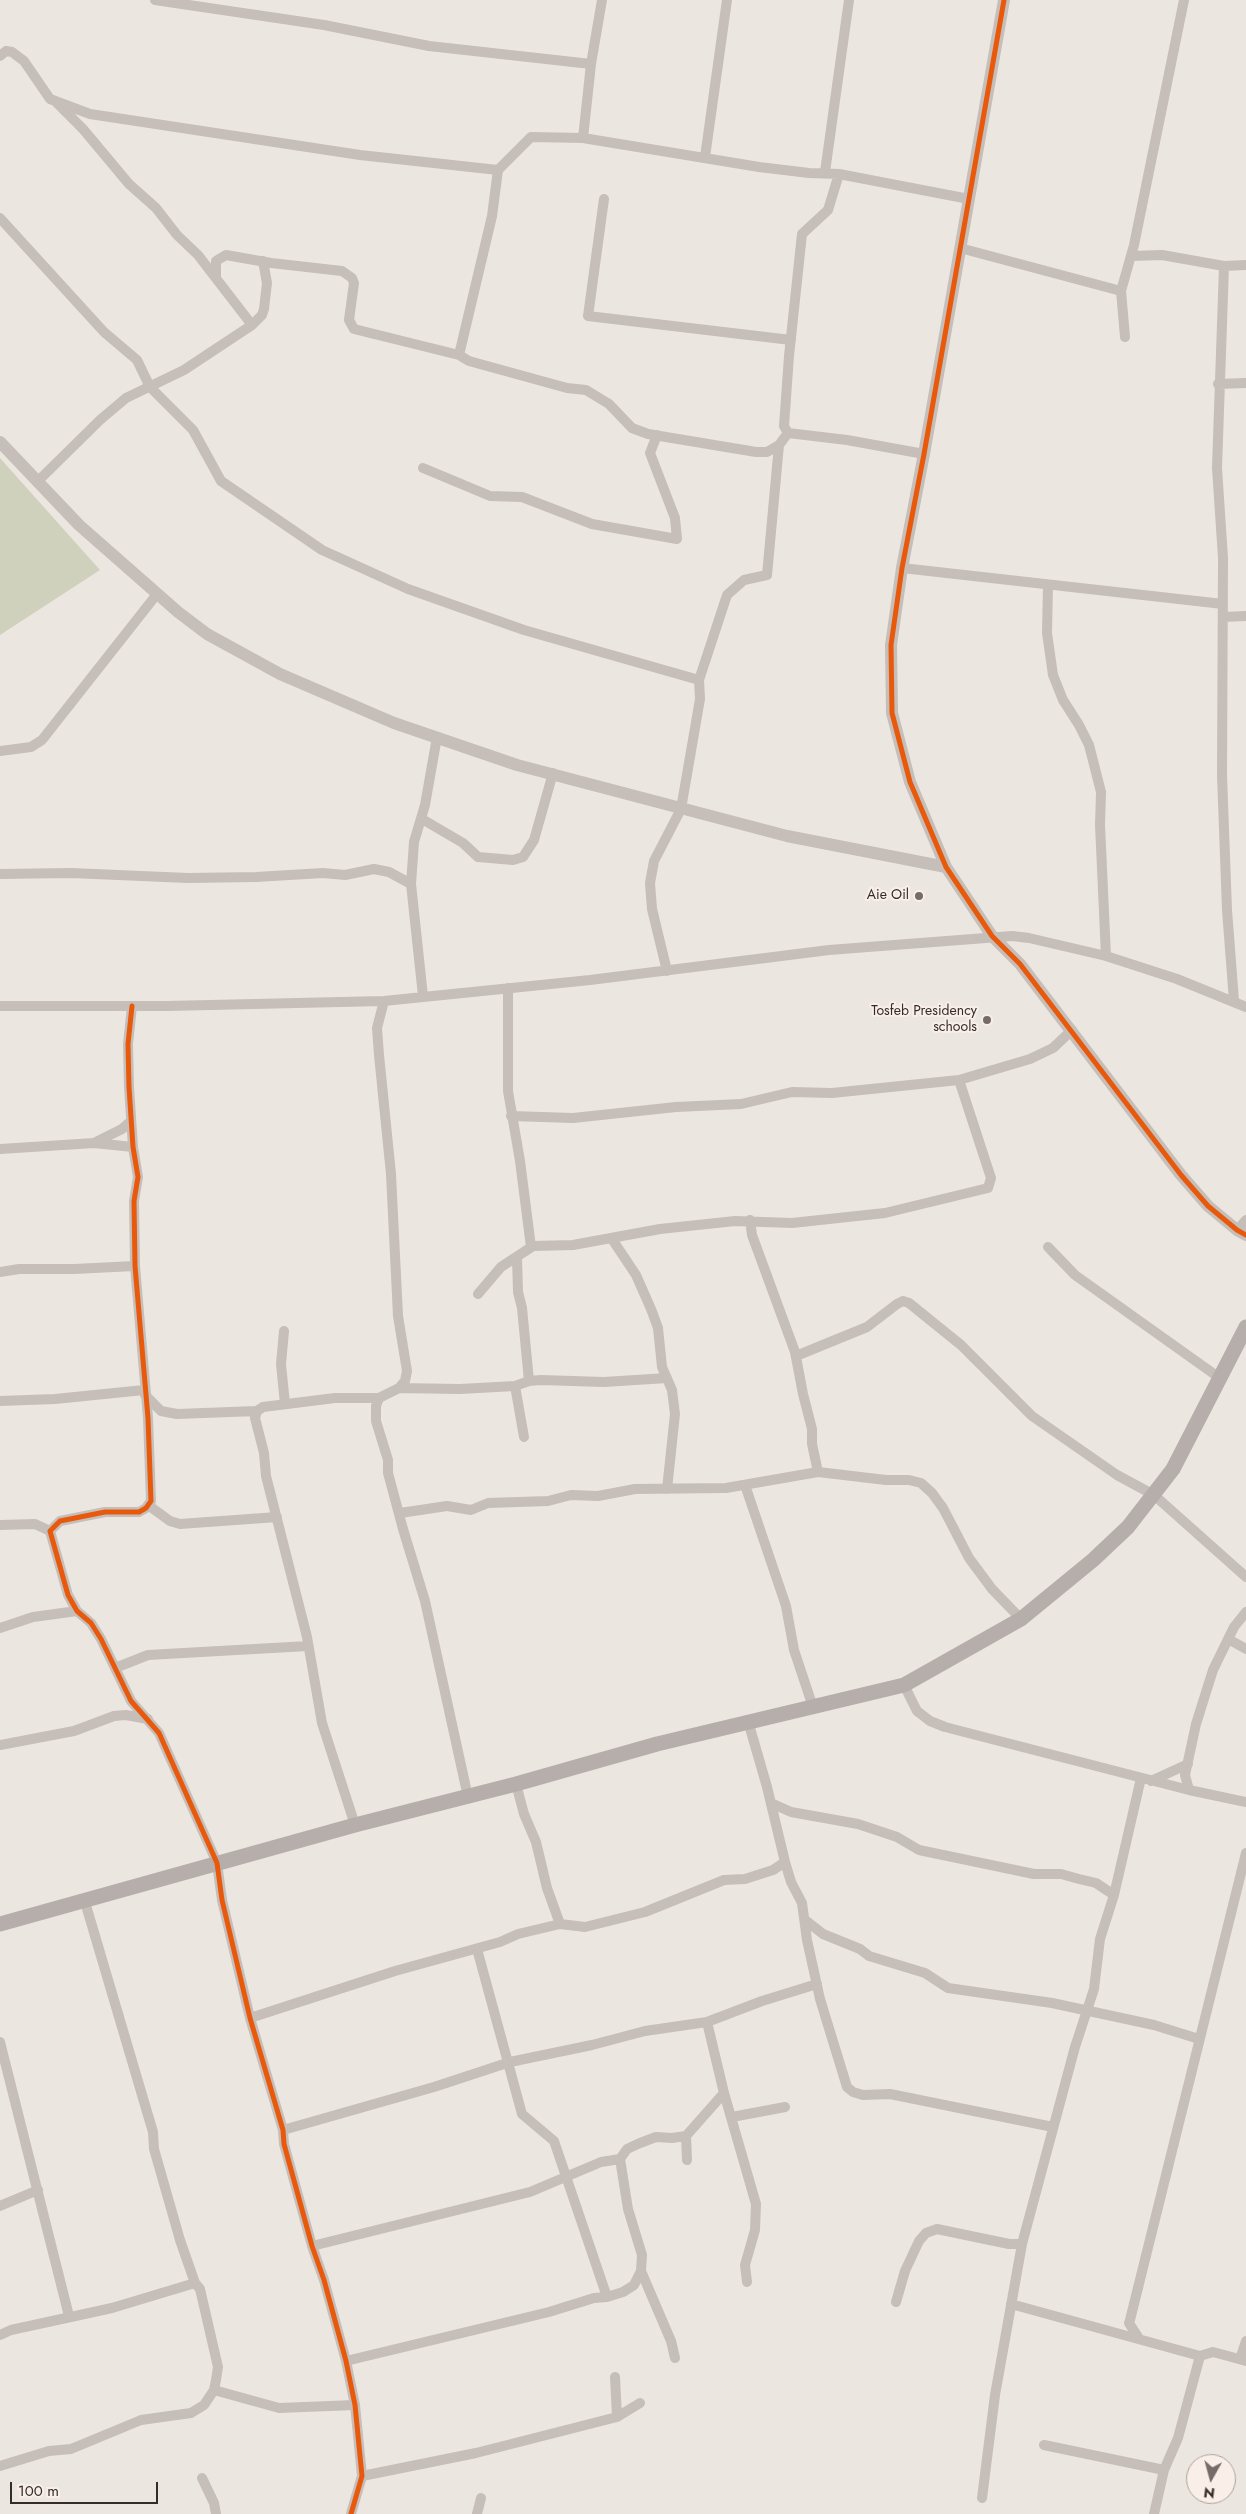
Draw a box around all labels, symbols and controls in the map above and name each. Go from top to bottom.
place label: Aie Oil [867,888,909,904]
marker: Aie Oil [913,890,925,902]
place label: Tosfeb Presidency schools [871,1004,977,1036]
marker: Tosfeb Presidency schools [981,1014,993,1026]
north arrow [1186,2454,1236,2504]
scale bar [12,2472,160,2504]
text: 100 m [18,2480,59,2502]
text: N [1203,2482,1216,2503]

